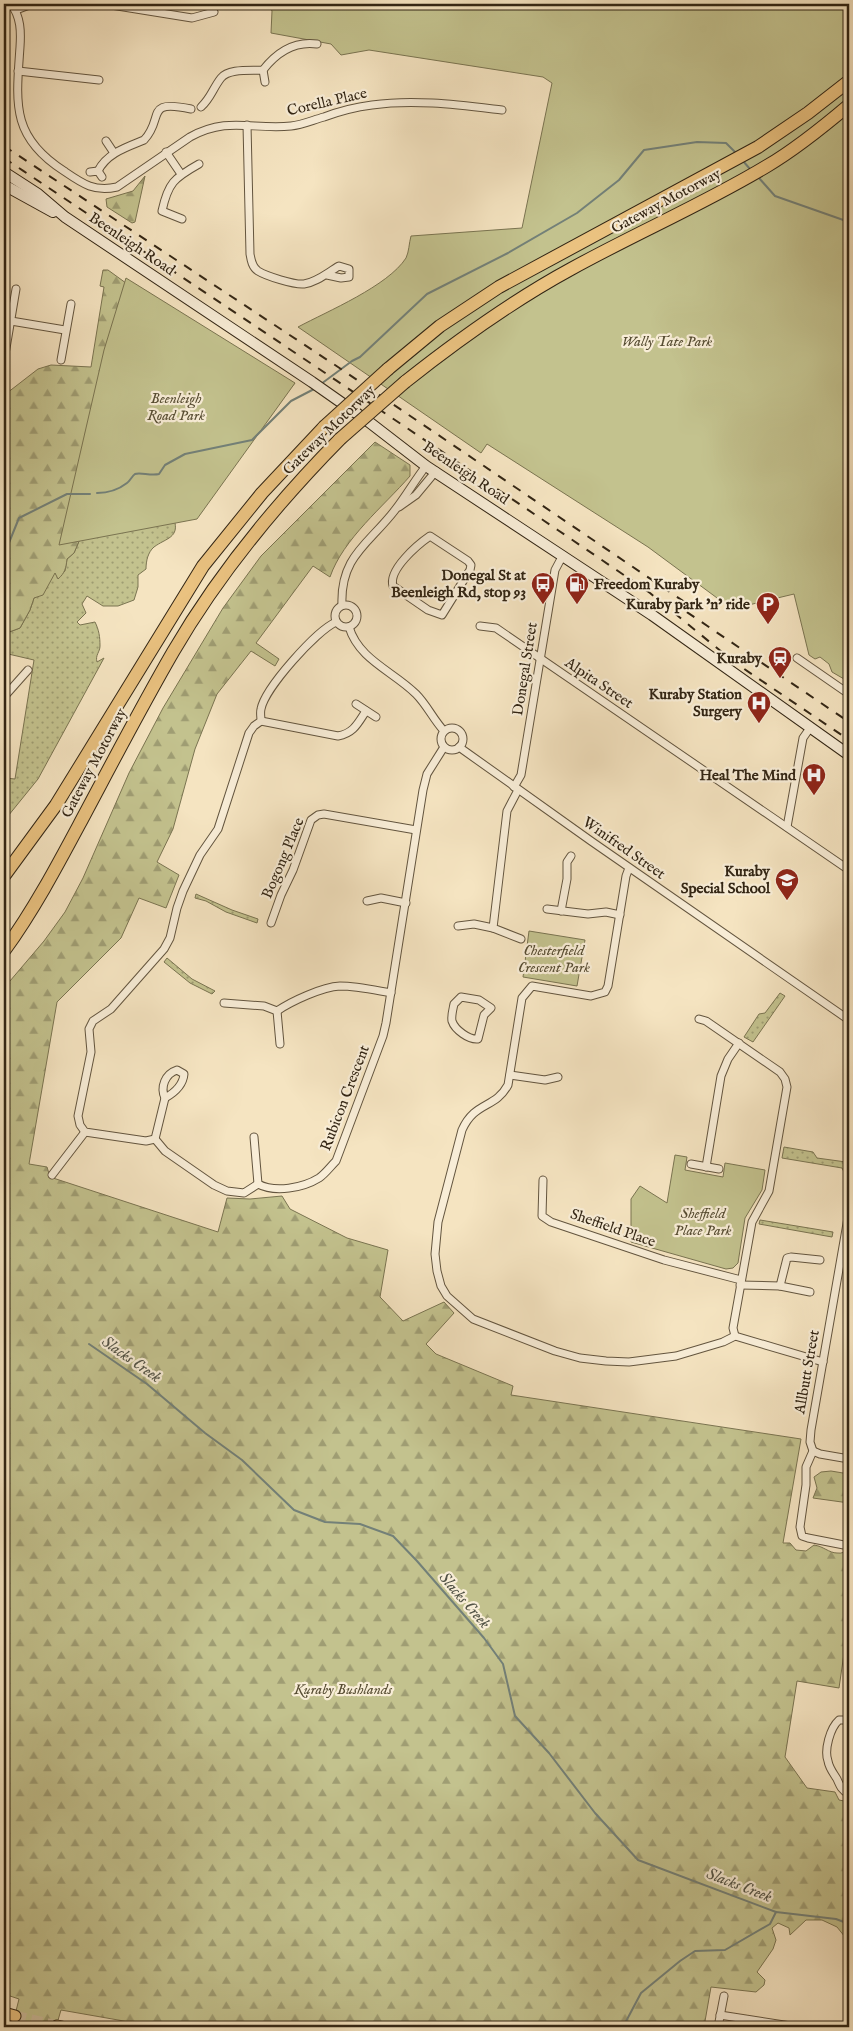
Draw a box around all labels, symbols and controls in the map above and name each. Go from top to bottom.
street label: Corella Place [285,84,369,120]
street label: Gateway Motorway [608,164,725,238]
street label: Beenleigh Road [85,208,180,280]
park label: Wally Tate Park [622,332,712,351]
street label: Gateway Motorway [279,381,380,479]
park label: Beenleigh Road Park [147,389,205,425]
street label: Beenleigh Road [419,437,514,509]
place label: Donegal St at Beenleigh Rd, stop 93 [391,566,527,602]
bus stop icon: Donegal St at Beenleigh Rd, stop 93 [530,571,556,605]
fuel station icon: Freedom Kuraby [564,571,590,605]
place label: Freedom Kuraby [594,575,700,594]
parking icon: Kuraby park 'n' ride [755,591,781,625]
place label: Kuraby park 'n' ride [626,595,750,614]
street label: Donegal Street [508,621,542,717]
station icon: Kuraby [767,645,793,679]
place label: Kuraby [716,649,763,668]
street label: Alpita Street [560,653,637,713]
place label: Kuraby Station Surgery [648,685,743,721]
hospital icon: Kuraby Station Surgery [746,690,772,724]
street label: Gateway Motorway [57,704,131,821]
hospital icon: Heal The Mind [801,762,827,796]
place label: Heal The Mind [699,766,797,785]
street label: Winifred Street [579,812,669,884]
street label: Bogong Place [257,815,309,901]
place label: Kuraby Special School [681,862,771,898]
school or university icon: Kuraby Special School [774,867,800,901]
park label: Chesterfield Crescent Park [518,941,590,977]
street label: Rubicon Crescent [316,1043,374,1153]
park label: Sheffield Place Park [674,1204,732,1240]
street label: Sheffield Place [568,1205,658,1252]
street label: Allbutt Street [790,1329,824,1416]
water label: Slacks Creek [97,1332,165,1388]
water label: Slacks Creek [434,1569,494,1634]
park label: Kuraby Bushlands [293,1680,393,1699]
water label: Slacks Creek [703,1864,775,1908]

